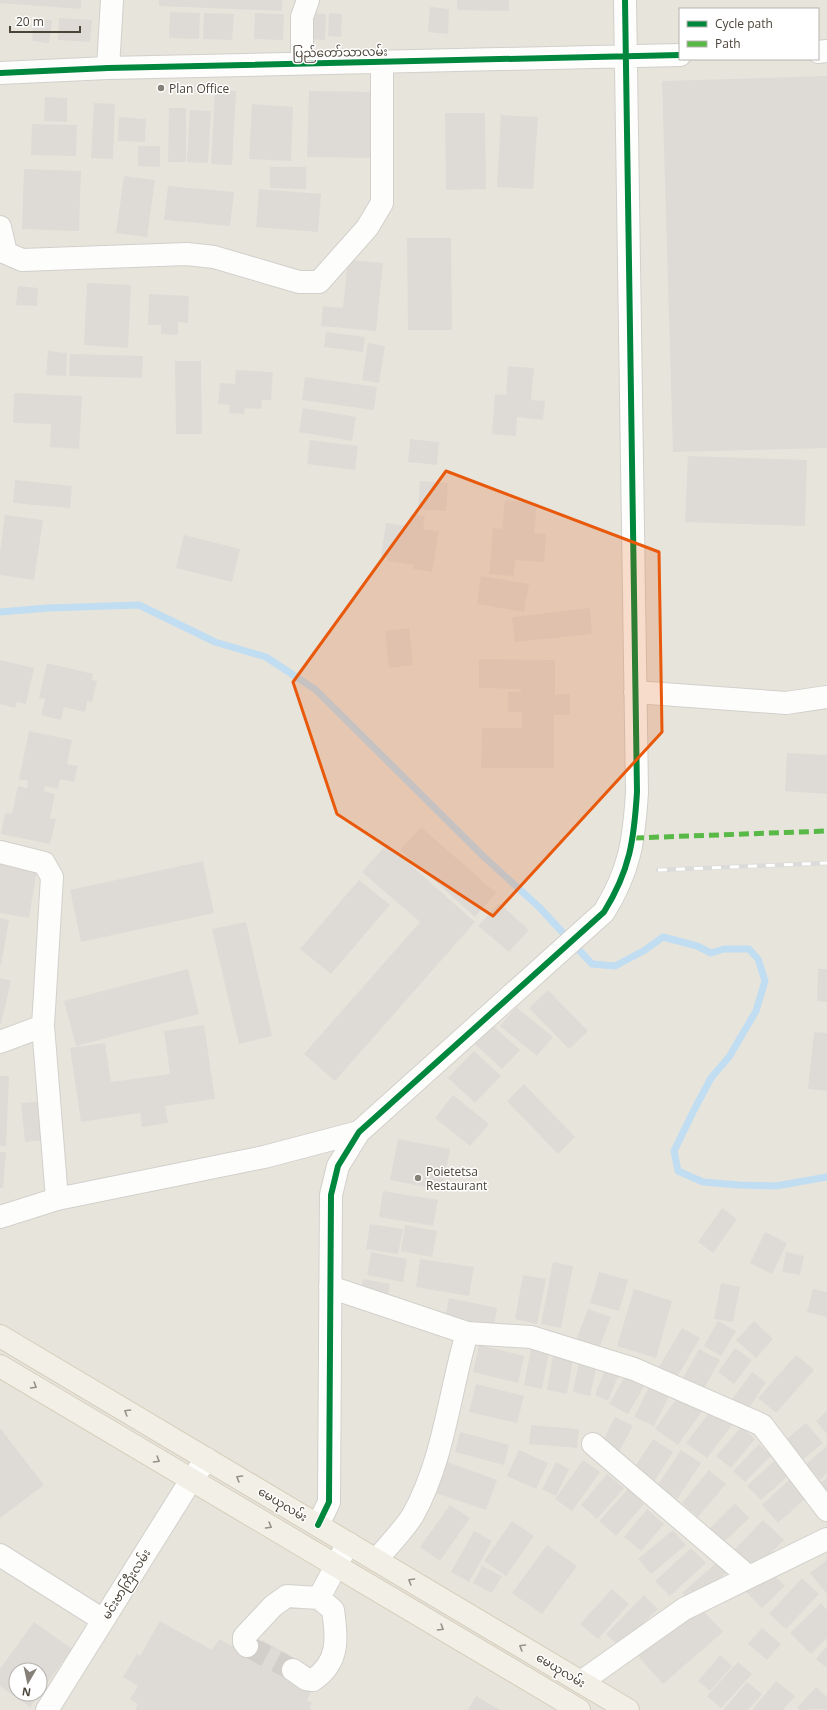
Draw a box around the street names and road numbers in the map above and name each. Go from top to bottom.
street label: ပြည်တော်သာလမ်း [292,43,388,63]
street label: မေယုလမ်း [254,1483,311,1527]
street label: မင်းဗာကြီးလမ်း [98,1546,156,1623]
street label: မေယုလမ်း [532,1649,589,1693]

